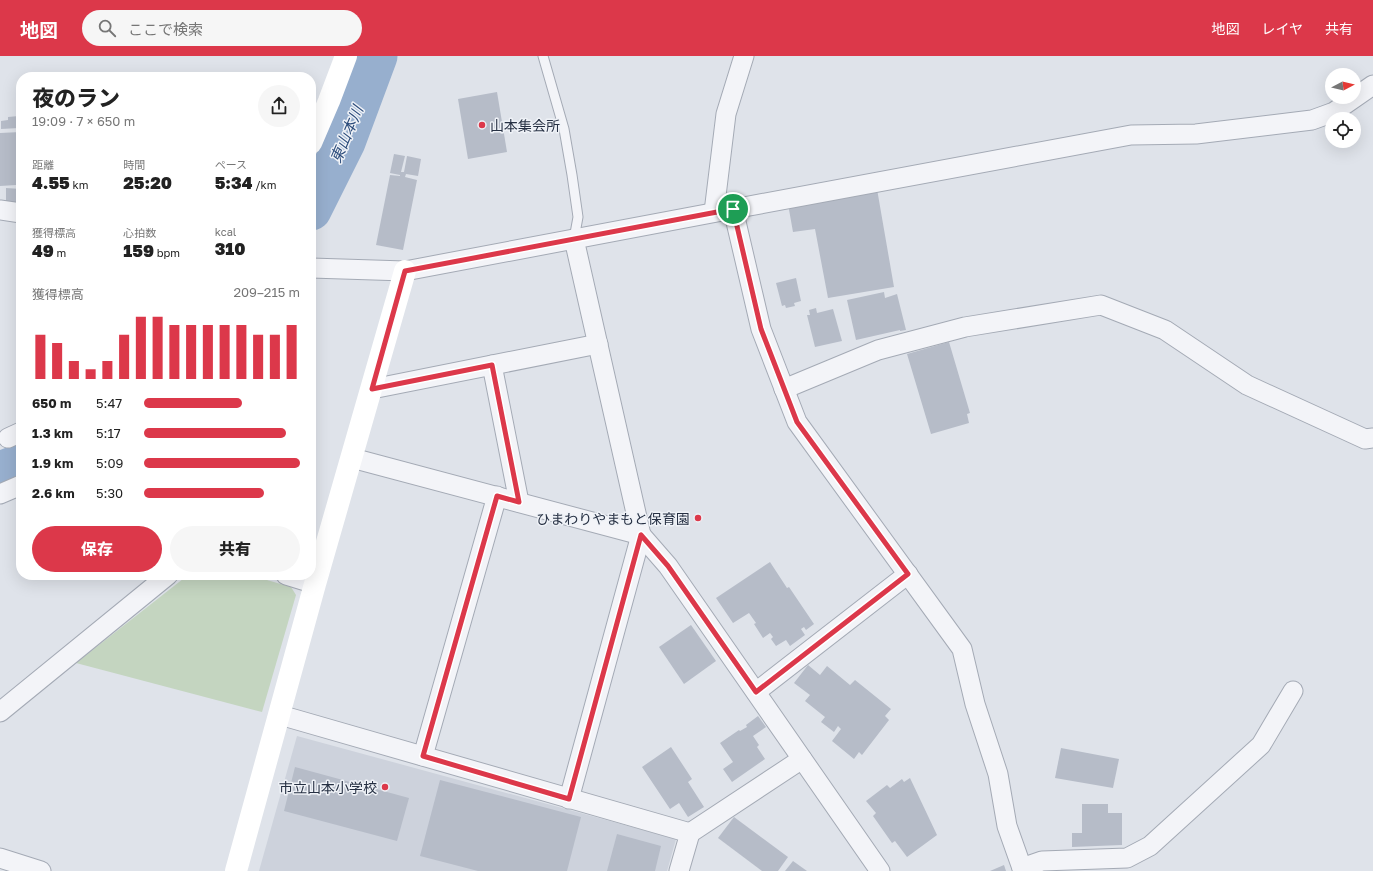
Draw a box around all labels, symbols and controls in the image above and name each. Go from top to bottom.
search box [82,10,362,46]
icon: search [96,17,118,39]
text: 地図 [20,18,58,41]
text: ここで検索 [128,20,203,38]
text: 地図 [1211,20,1239,37]
text: レイヤ [1261,20,1303,37]
text: 共有 [1325,20,1353,37]
north arrow [1325,68,1361,104]
map controls [1325,68,1361,148]
text: 夜のラン [32,84,120,111]
button: share [258,85,300,127]
water label: 東山本川 [326,101,367,165]
button: locate [1325,112,1361,148]
text: 19:09 · 7 × 650 m [32,113,135,129]
place label: 山本集会所 [490,117,560,134]
marker: 山本集会所 [477,120,487,130]
text: 距離 [32,158,54,171]
text: 時間 [123,158,145,171]
text: ペース [215,158,247,171]
text: 4.55 [32,172,70,193]
text: 25:20 [123,172,172,193]
text: 5:34 [215,172,252,193]
text: km [70,178,89,191]
text: /km [252,178,276,191]
pin [716,192,750,226]
icon: arrive [722,198,744,220]
text: kcal [215,225,236,238]
text: 獲得標高 [32,226,76,239]
text: 心拍数 [123,226,156,239]
text: 310 [215,238,246,259]
text: 49 [32,240,54,261]
text: 159 [123,240,154,261]
text: m [54,246,66,259]
text: bpm [154,246,180,259]
text: 209–215 m [234,284,300,300]
text: 獲得標高 [32,286,84,302]
text: 650 m [32,395,71,411]
text: 5:47 [96,395,122,411]
text: 1.3 km [32,425,73,441]
text: 5:17 [96,425,121,441]
text: 1.9 km [32,455,73,471]
text: 5:09 [96,455,123,471]
text: 2.6 km [32,485,75,501]
text: 5:30 [96,485,123,501]
place label: ひまわりやまもと保育園 [536,510,690,527]
marker: ひまわりやまもと保育園 [693,513,703,523]
button: 保存 [32,526,162,572]
button: 共有 [170,526,300,572]
place label: 市立山本小学校 [279,779,377,796]
marker: 市立山本小学校 [380,782,390,792]

